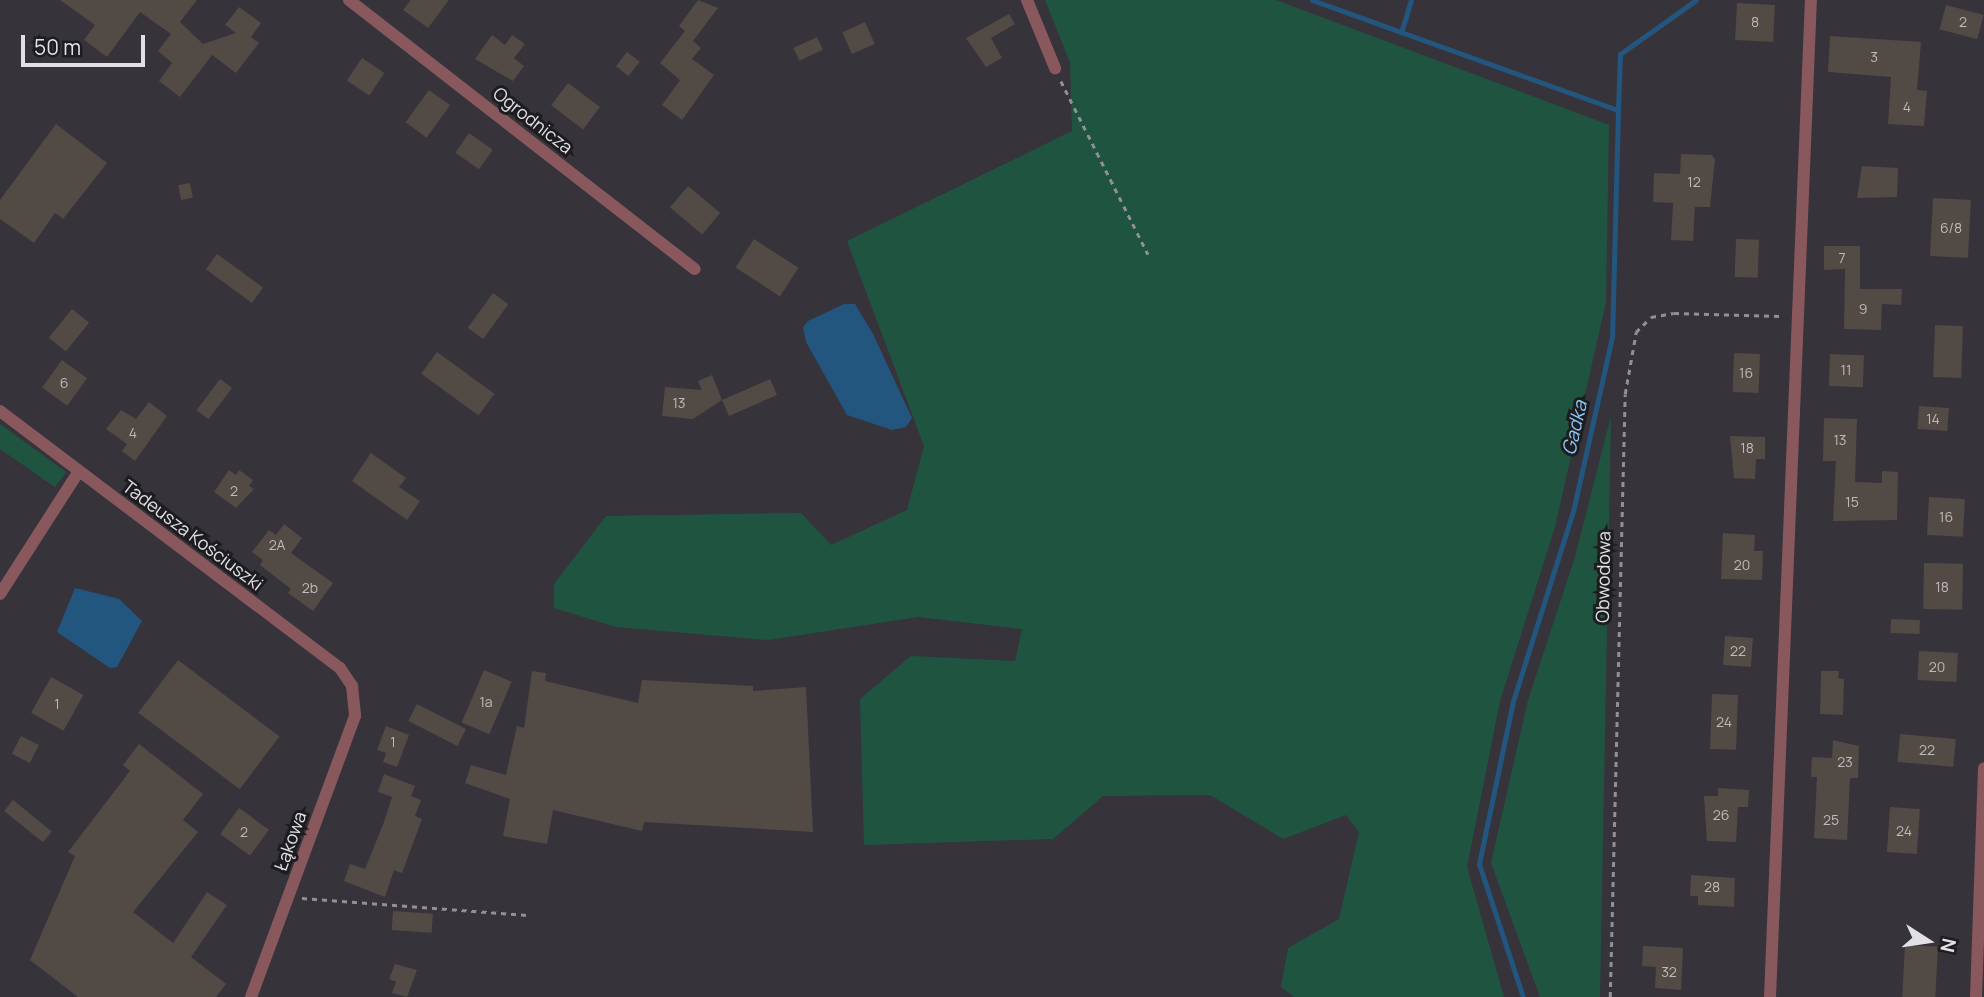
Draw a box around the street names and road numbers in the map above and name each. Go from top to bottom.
street label: Ogrodnicza [489,82,577,158]
street label: Tadeusza Kościuszki [119,475,267,595]
street label: Obwodowa [1591,531,1615,623]
street label: Łąkowa [269,808,311,874]

